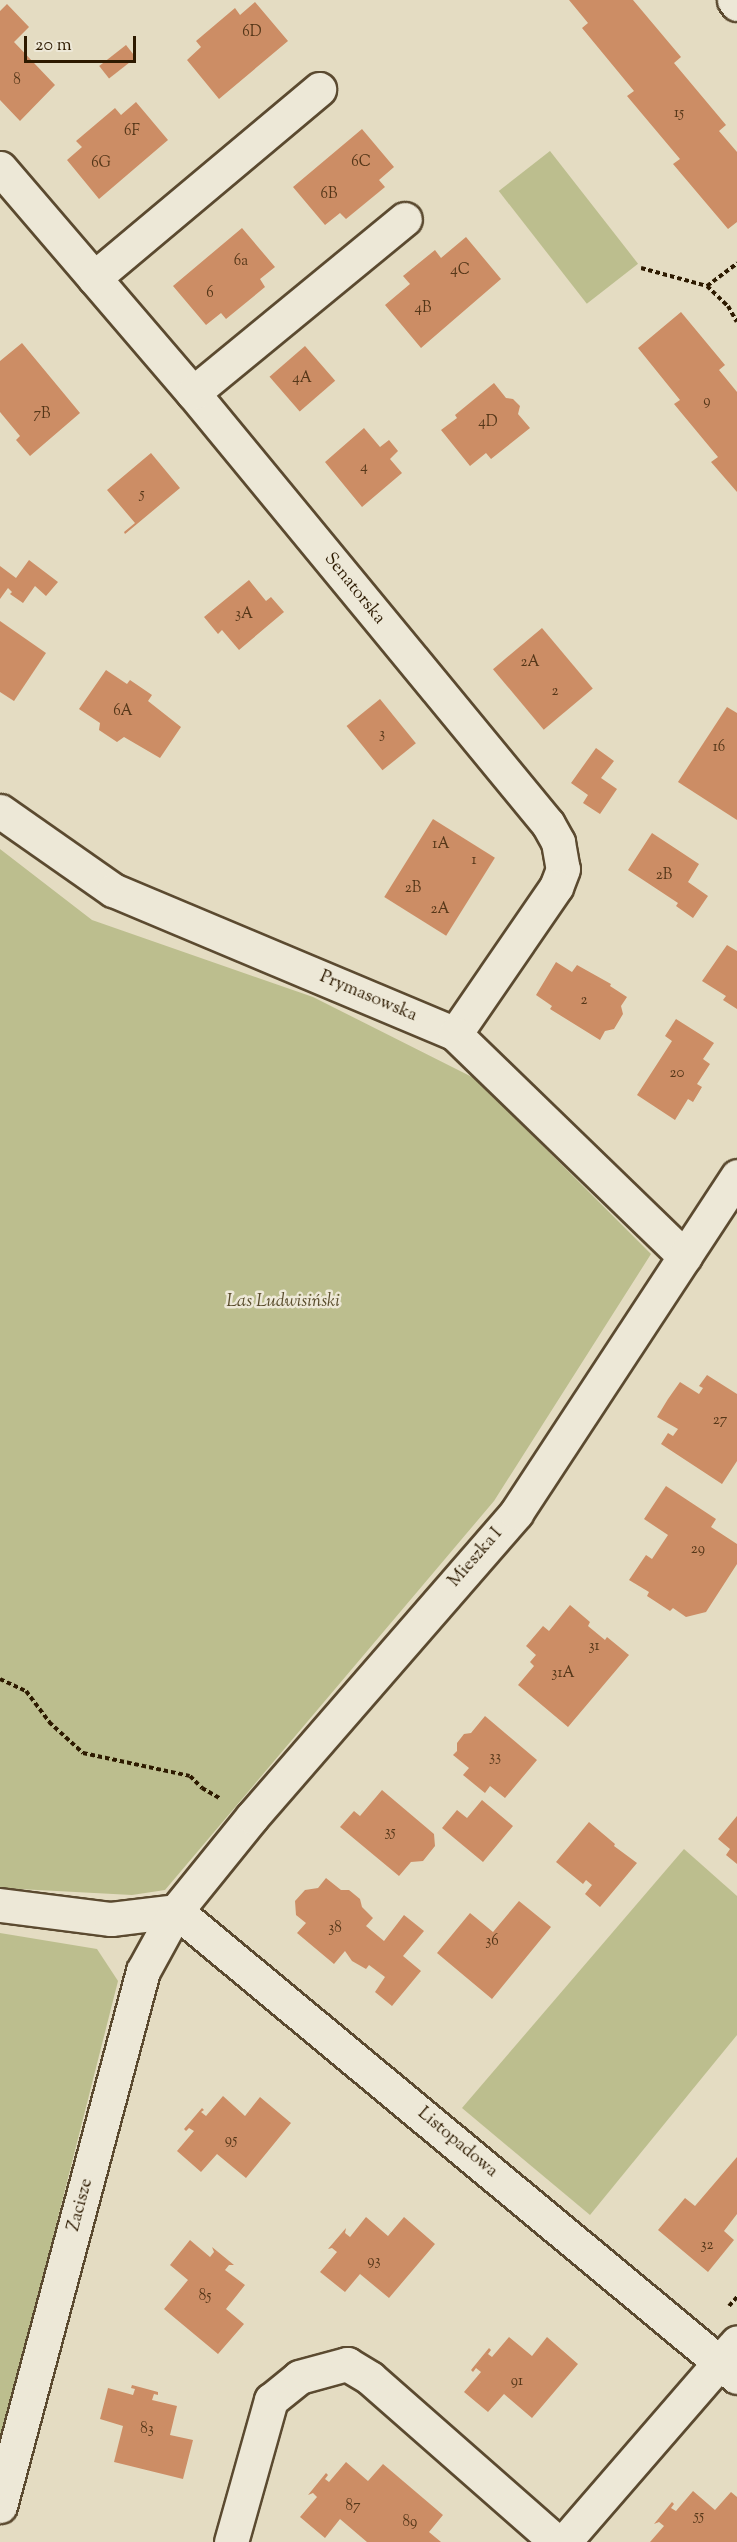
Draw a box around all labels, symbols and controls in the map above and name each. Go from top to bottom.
scale bar [27,24,140,62]
house number: 6D [242,24,262,42]
text: 20 m [35,33,72,59]
house number: 8 [13,72,21,90]
house number: 15 [674,105,684,123]
house number: 6F [124,123,140,141]
house number: 6C [351,154,371,172]
house number: 6G [91,155,111,173]
house number: 6B [321,186,337,204]
house number: 6a [234,253,248,271]
house number: 4C [450,262,470,280]
house number: 6 [206,285,214,303]
house number: 4B [414,300,432,318]
house number: 4A [292,370,312,388]
house number: 9 [703,393,711,411]
house number: 7B [34,406,50,424]
house number: 4D [478,414,498,432]
house number: 4 [360,459,368,477]
house number: 5 [139,486,145,504]
street label: Senatorska [319,549,389,629]
house number: 3A [235,606,253,624]
house number: 2A [520,654,540,672]
house number: 2 [551,683,559,701]
house number: 6A [113,703,133,721]
house number: 3 [379,726,385,744]
house number: 16 [713,739,725,757]
house number: 1A [432,836,450,854]
house number: 1 [471,852,477,870]
house number: 2B [656,867,672,885]
house number: 2B [405,880,421,898]
house number: 2A [430,901,450,919]
street label: Prymasowska [316,967,420,1027]
house number: 2 [580,992,588,1010]
house number: 20 [670,1065,684,1083]
park label: Las Ludwisiński [226,1291,340,1313]
house number: 27 [713,1412,727,1430]
street label: Mieszka I [444,1524,508,1592]
house number: 29 [691,1541,705,1559]
house number: 31 [588,1638,600,1656]
house number: 31A [551,1665,575,1683]
house number: 33 [489,1749,501,1767]
house number: 35 [384,1824,396,1842]
house number: 38 [328,1920,342,1938]
house number: 36 [485,1933,499,1951]
street label: Listopadowa [413,2103,501,2183]
house number: 95 [225,2132,237,2150]
street label: Zacisze [64,2176,98,2234]
house number: 32 [700,2237,714,2255]
house number: 93 [367,2253,381,2271]
house number: 85 [199,2288,211,2306]
house number: 91 [511,2373,523,2391]
house number: 83 [140,2421,154,2439]
house number: 87 [345,2498,361,2516]
house number: 55 [694,2508,704,2526]
house number: 89 [403,2514,417,2532]

